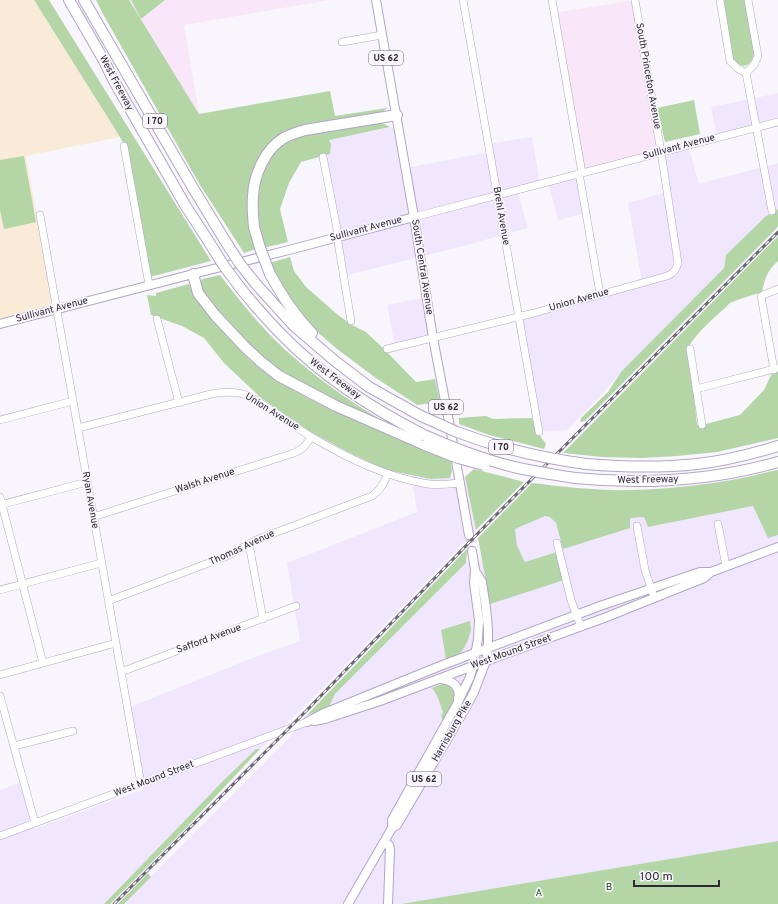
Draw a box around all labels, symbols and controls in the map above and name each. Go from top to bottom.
street label: South Princeton Avenue [632,22,664,130]
road number: US 62 [369,51,403,65]
street label: West Freeway [96,53,136,113]
road number: I 70 [143,114,167,128]
street label: Sullivant Avenue [641,131,717,163]
street label: Brehl Avenue [489,186,513,246]
street label: Sullivant Avenue [328,213,404,245]
street label: South Central Avenue [408,218,436,316]
street label: Union Avenue [548,285,610,315]
street label: Sullivant Avenue [14,294,90,326]
street label: West Freeway [307,355,363,403]
street label: Union Avenue [242,390,302,434]
road number: US 62 [429,400,463,414]
road number: I 70 [489,440,513,454]
street label: Walsh Avenue [174,465,236,497]
street label: Ryan Avenue [79,470,101,530]
street label: West Freeway [617,473,679,487]
street label: Thomas Avenue [207,527,277,569]
street label: Safford Avenue [175,621,243,657]
street label: West Mound Street [469,631,553,673]
street label: Harrisburg Pike [429,698,475,764]
street label: West Mound Street [112,758,196,800]
road number: US 62 [407,772,441,786]
scale bar [634,862,719,888]
text: 100 m [640,869,673,885]
park label: B [606,881,612,894]
park label: A [536,887,543,900]

